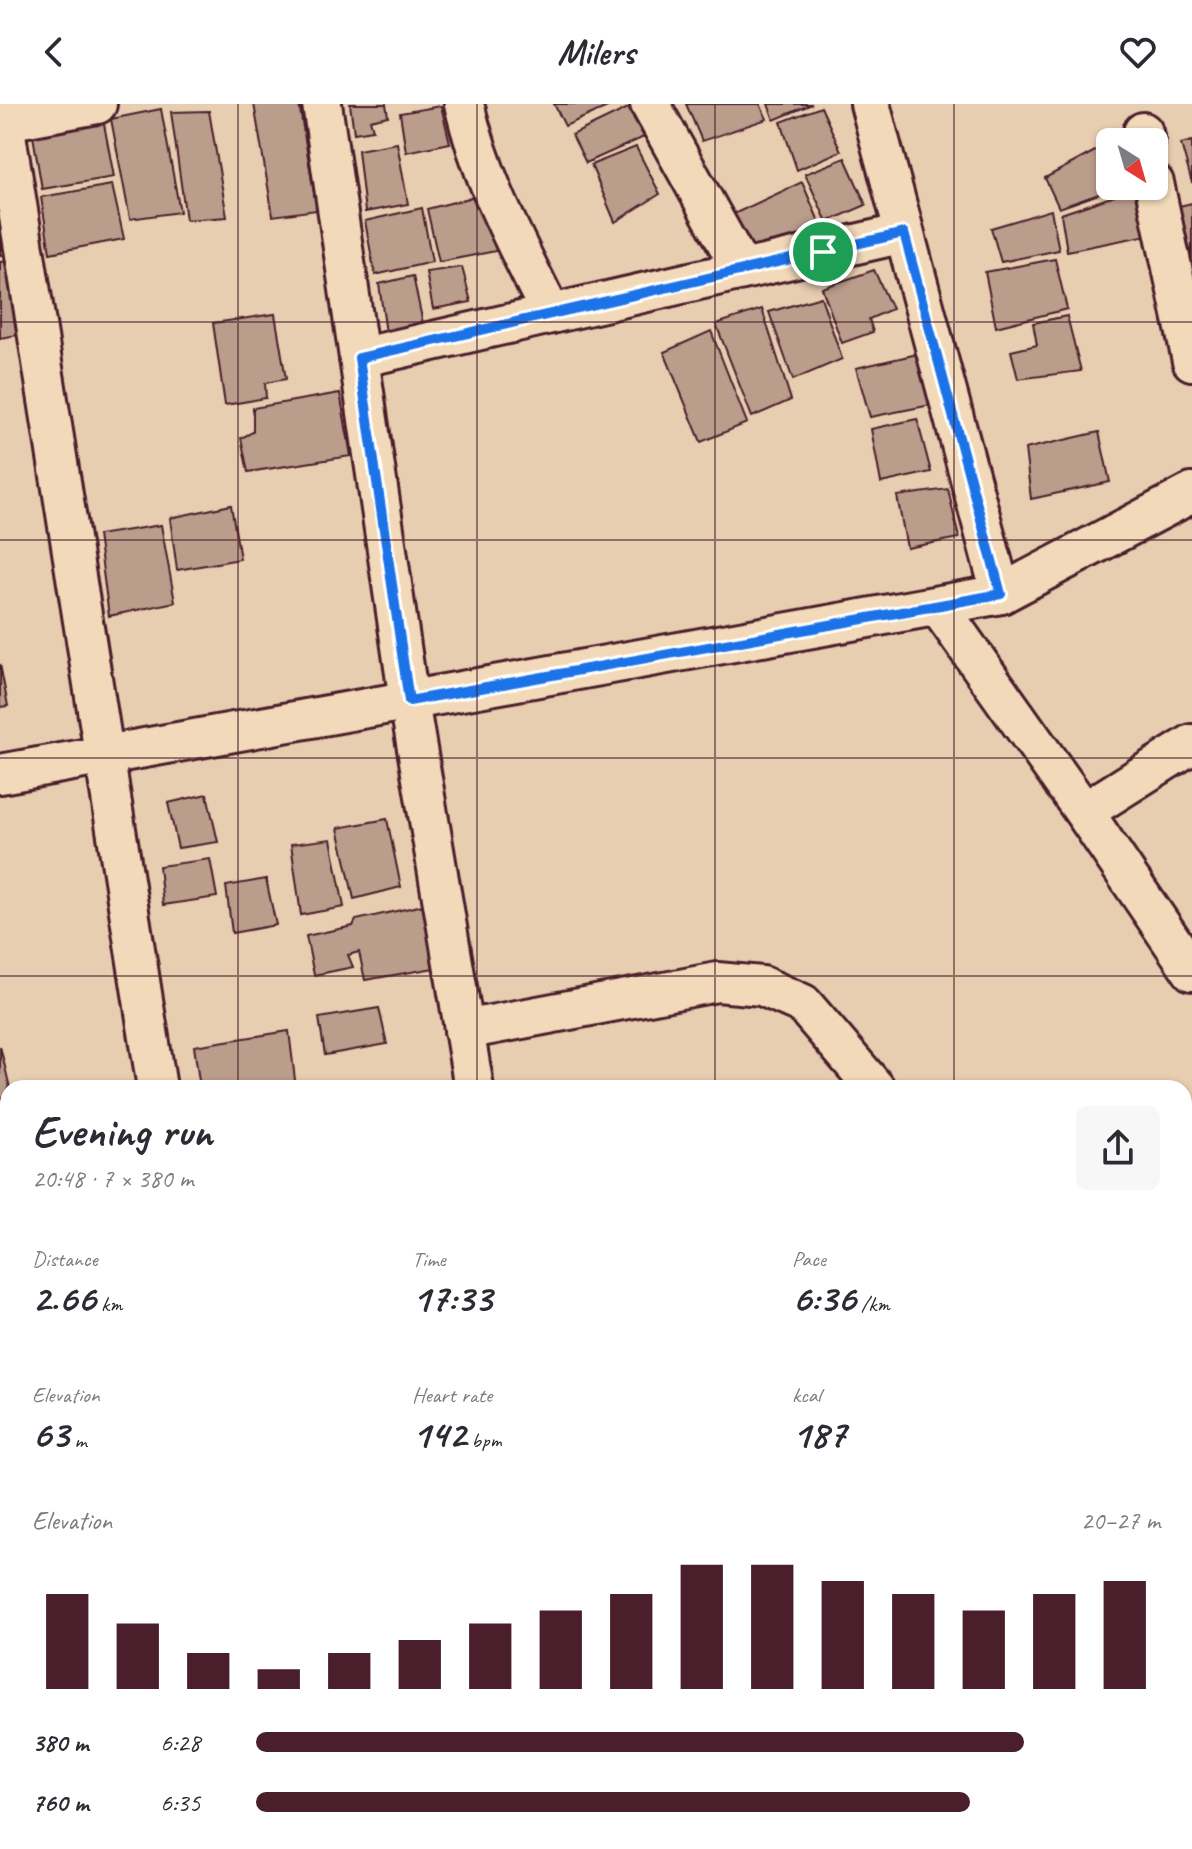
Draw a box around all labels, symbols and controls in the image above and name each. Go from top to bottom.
text: Milers [557,29,635,75]
icon: back [32,30,76,74]
icon: heart [1116,30,1160,74]
north arrow [1096,128,1168,200]
map controls [1096,128,1168,200]
pin [789,218,857,286]
icon: arrive [801,230,845,274]
text: Evening run [32,1104,212,1159]
button: share [1076,1106,1160,1190]
text: 20:48 · 7 × 380 m [32,1162,193,1195]
text: Distance [32,1245,98,1273]
text: Time [412,1245,446,1273]
text: Pace [792,1245,826,1273]
text: 2.66 [32,1273,96,1323]
text: 17:33 [412,1273,492,1323]
text: 6:36 [792,1273,856,1323]
text: km [96,1290,122,1318]
text: /km [856,1290,890,1318]
text: Elevation [32,1381,100,1409]
text: Heart rate [412,1381,492,1409]
text: kcal [792,1381,821,1409]
text: 63 [32,1409,69,1459]
text: 142 [412,1409,466,1459]
text: 187 [792,1409,846,1459]
text: m [69,1426,87,1454]
text: bpm [466,1426,502,1454]
text: Elevation [32,1504,112,1537]
text: 20–27 m [1081,1504,1160,1537]
text: 380 m [32,1726,88,1759]
text: 6:28 [160,1726,200,1759]
text: 760 m [32,1786,89,1819]
text: 6:35 [160,1786,200,1819]

